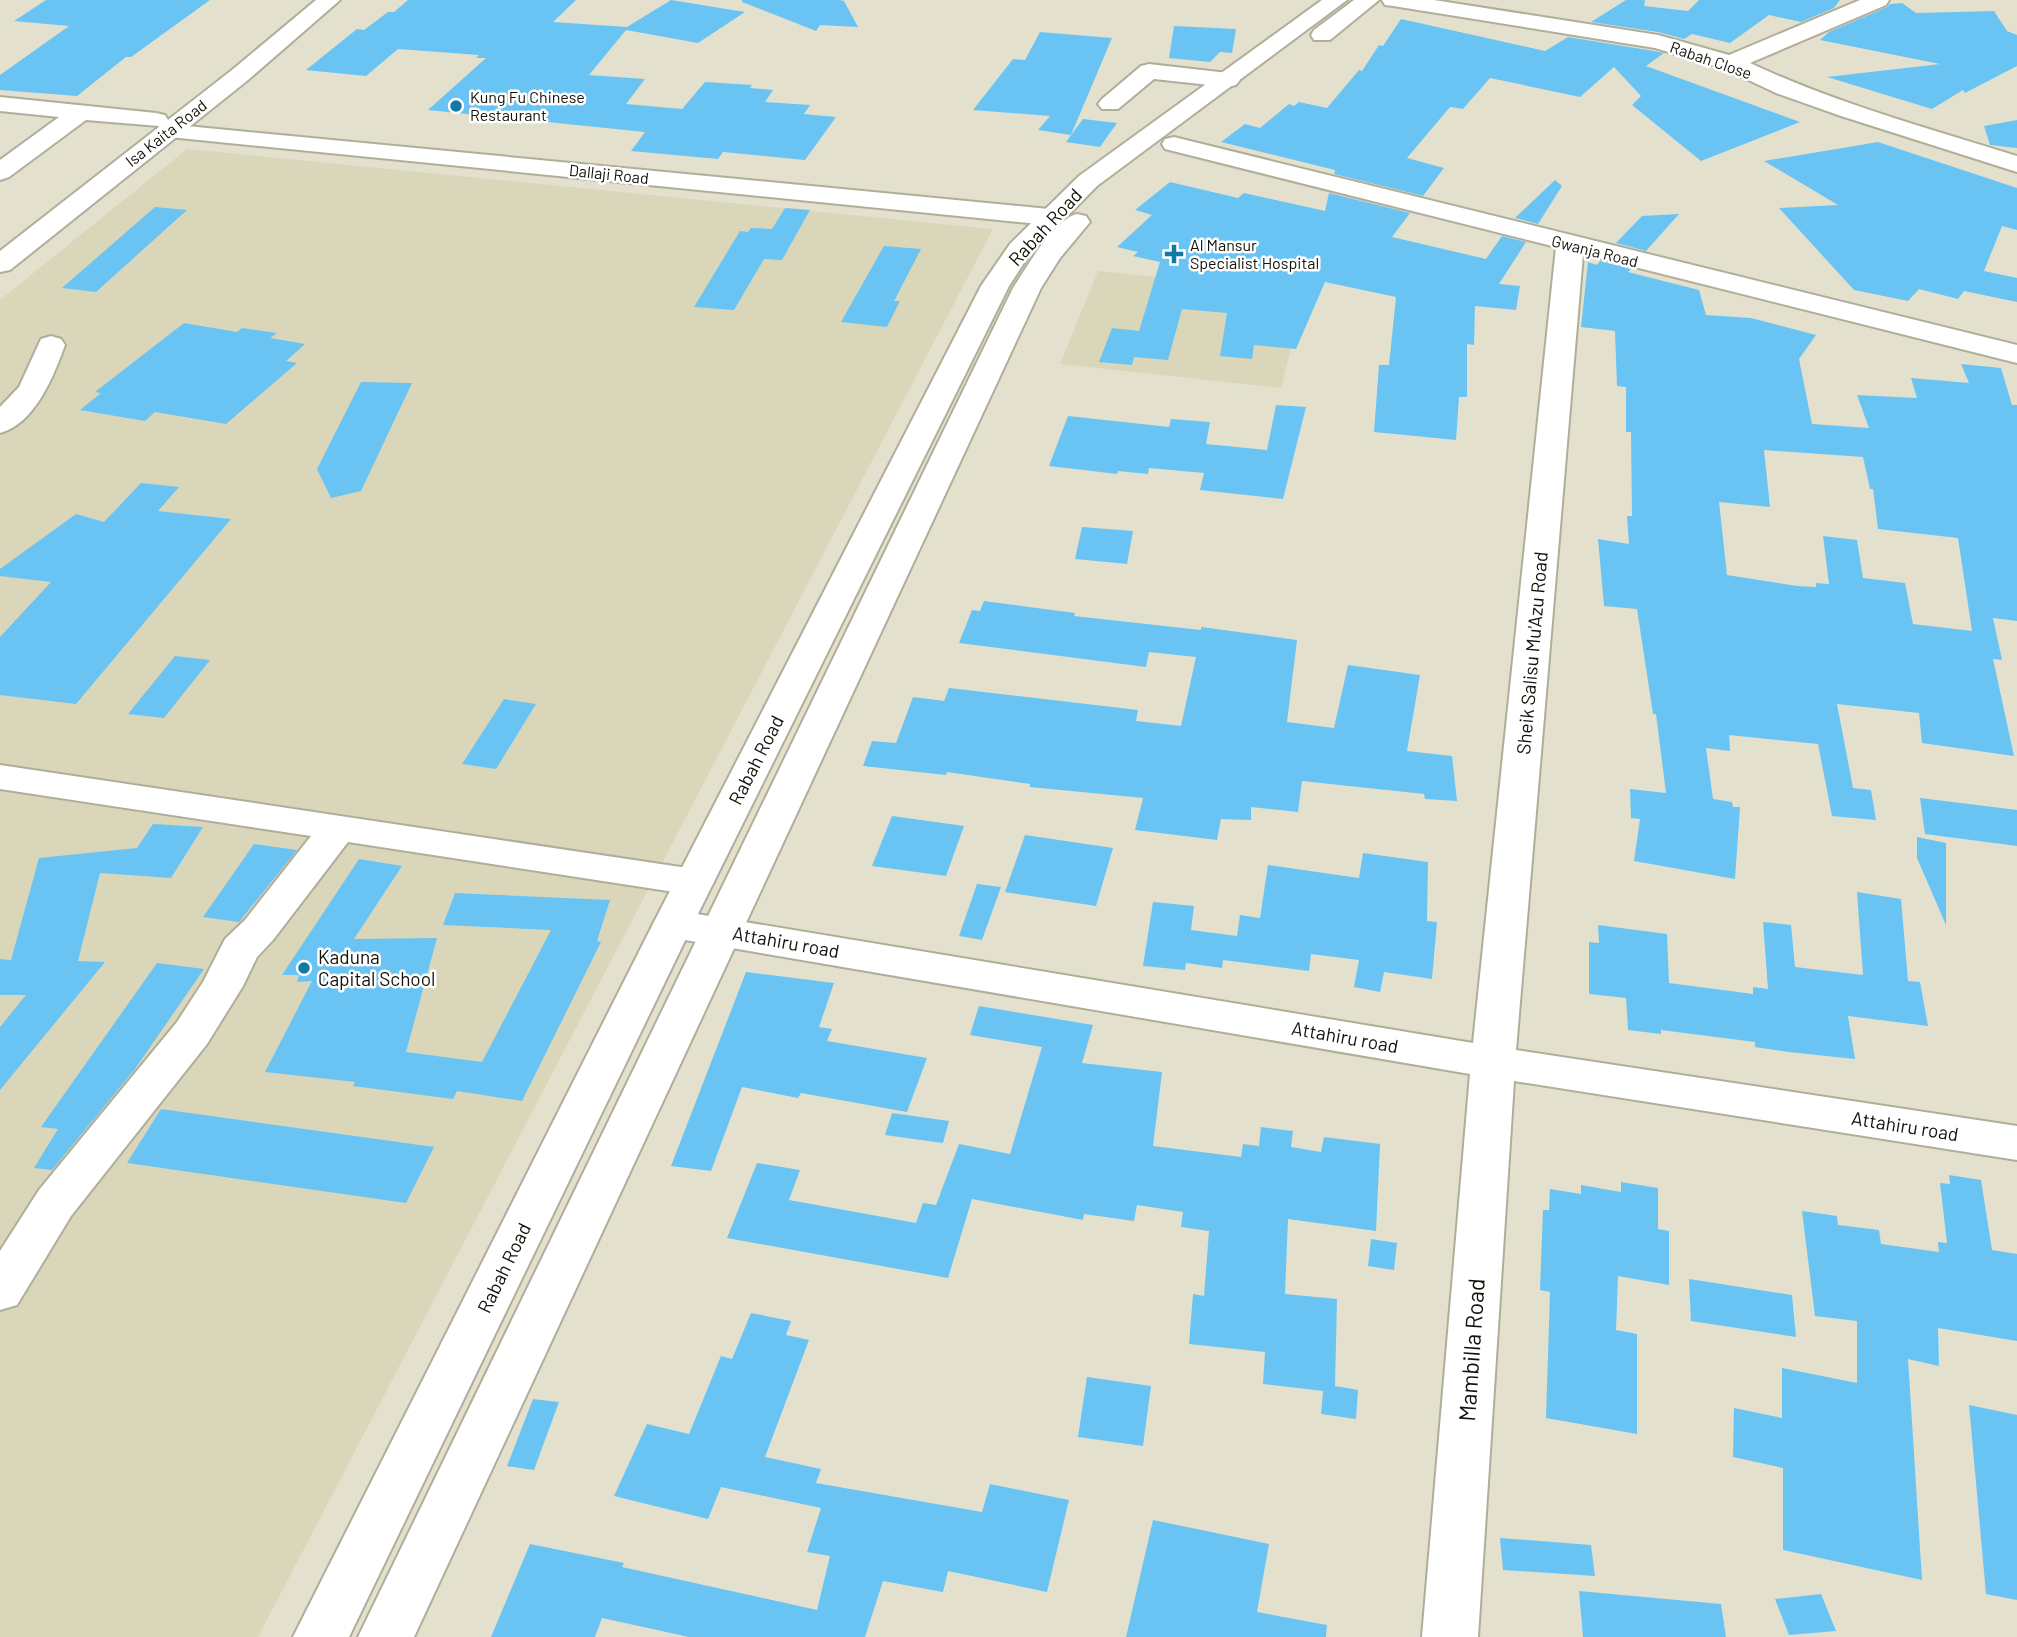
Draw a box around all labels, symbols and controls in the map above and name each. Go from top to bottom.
street label: Rabah Close [1668,37,1754,82]
place label: Kung Fu Chinese Restaurant [470,87,585,124]
street label: Isa Kaita Road [121,95,210,170]
marker: Kung Fu Chinese Restaurant [448,98,464,114]
street label: Dallaji Road [568,160,650,187]
street label: Rabah Road [1003,183,1086,270]
street label: Gwanja Road [1550,231,1640,270]
place label: Al Mansur Specialist Hospital [1190,235,1319,272]
marker: Al Mansur Specialist Hospital [1164,244,1184,264]
street label: Sheik Salisu Mu'Azu Road [1511,550,1552,755]
street label: Rabah Road [723,711,788,808]
street label: Attahiru road [731,921,841,962]
place label: Kaduna Capital School [318,945,435,990]
marker: Kaduna Capital School [296,960,312,976]
street label: Attahiru road [1290,1016,1400,1057]
street label: Attahiru road [1850,1106,1960,1145]
street label: Rabah Road [472,1219,535,1317]
street label: Mambilla Road [1452,1277,1490,1422]

